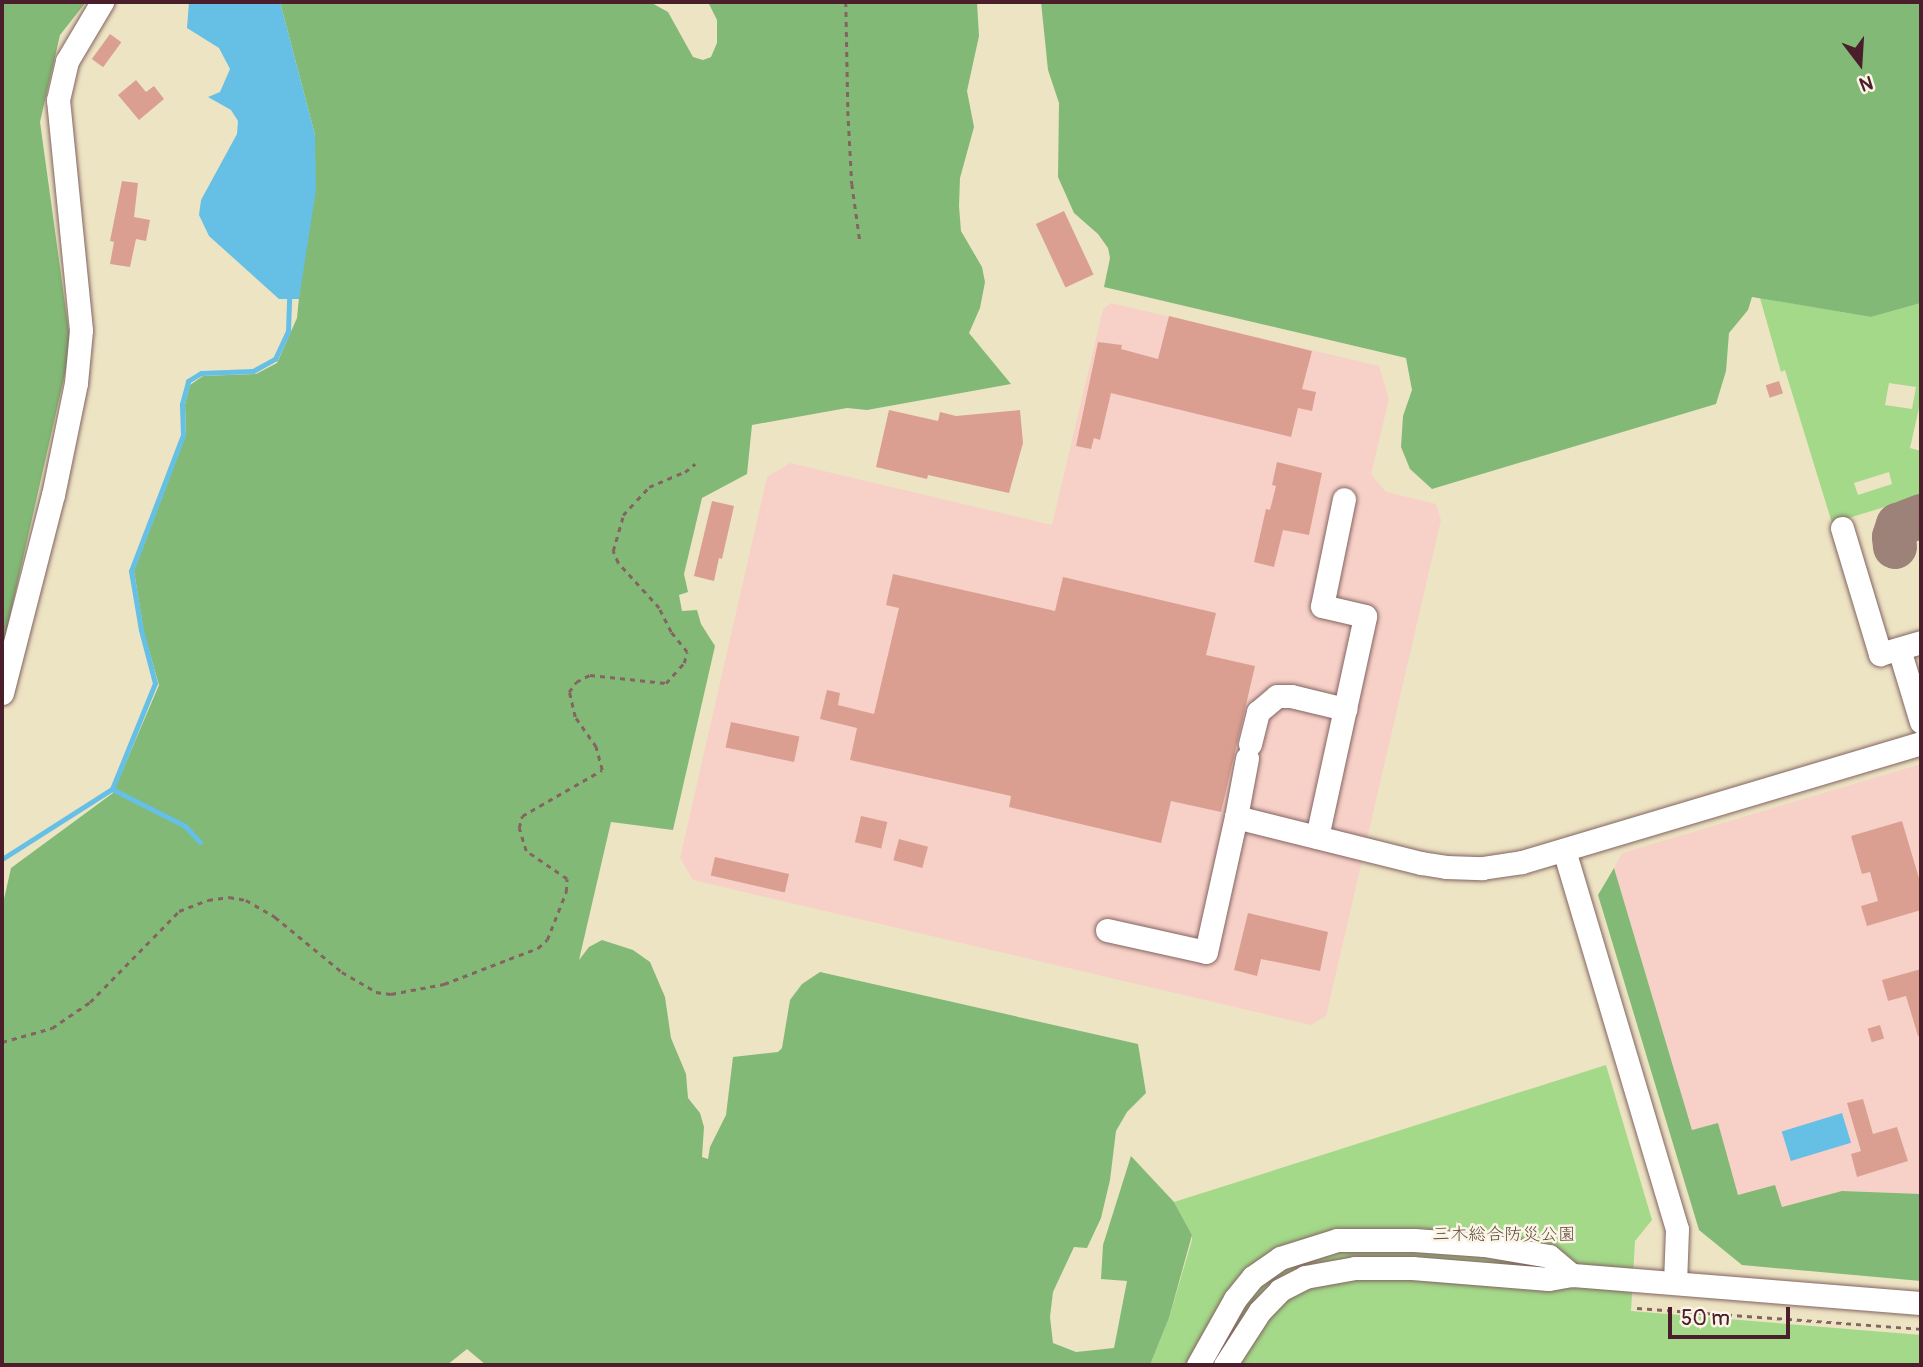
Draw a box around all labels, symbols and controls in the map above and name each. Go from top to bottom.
north arrow [1825,28,1895,98]
text: N [1856,70,1876,96]
park label: 三木総合防災公園 [1432,1224,1576,1246]
scale bar [1671,1294,1794,1338]
text: 50 m [1681,1305,1730,1332]

